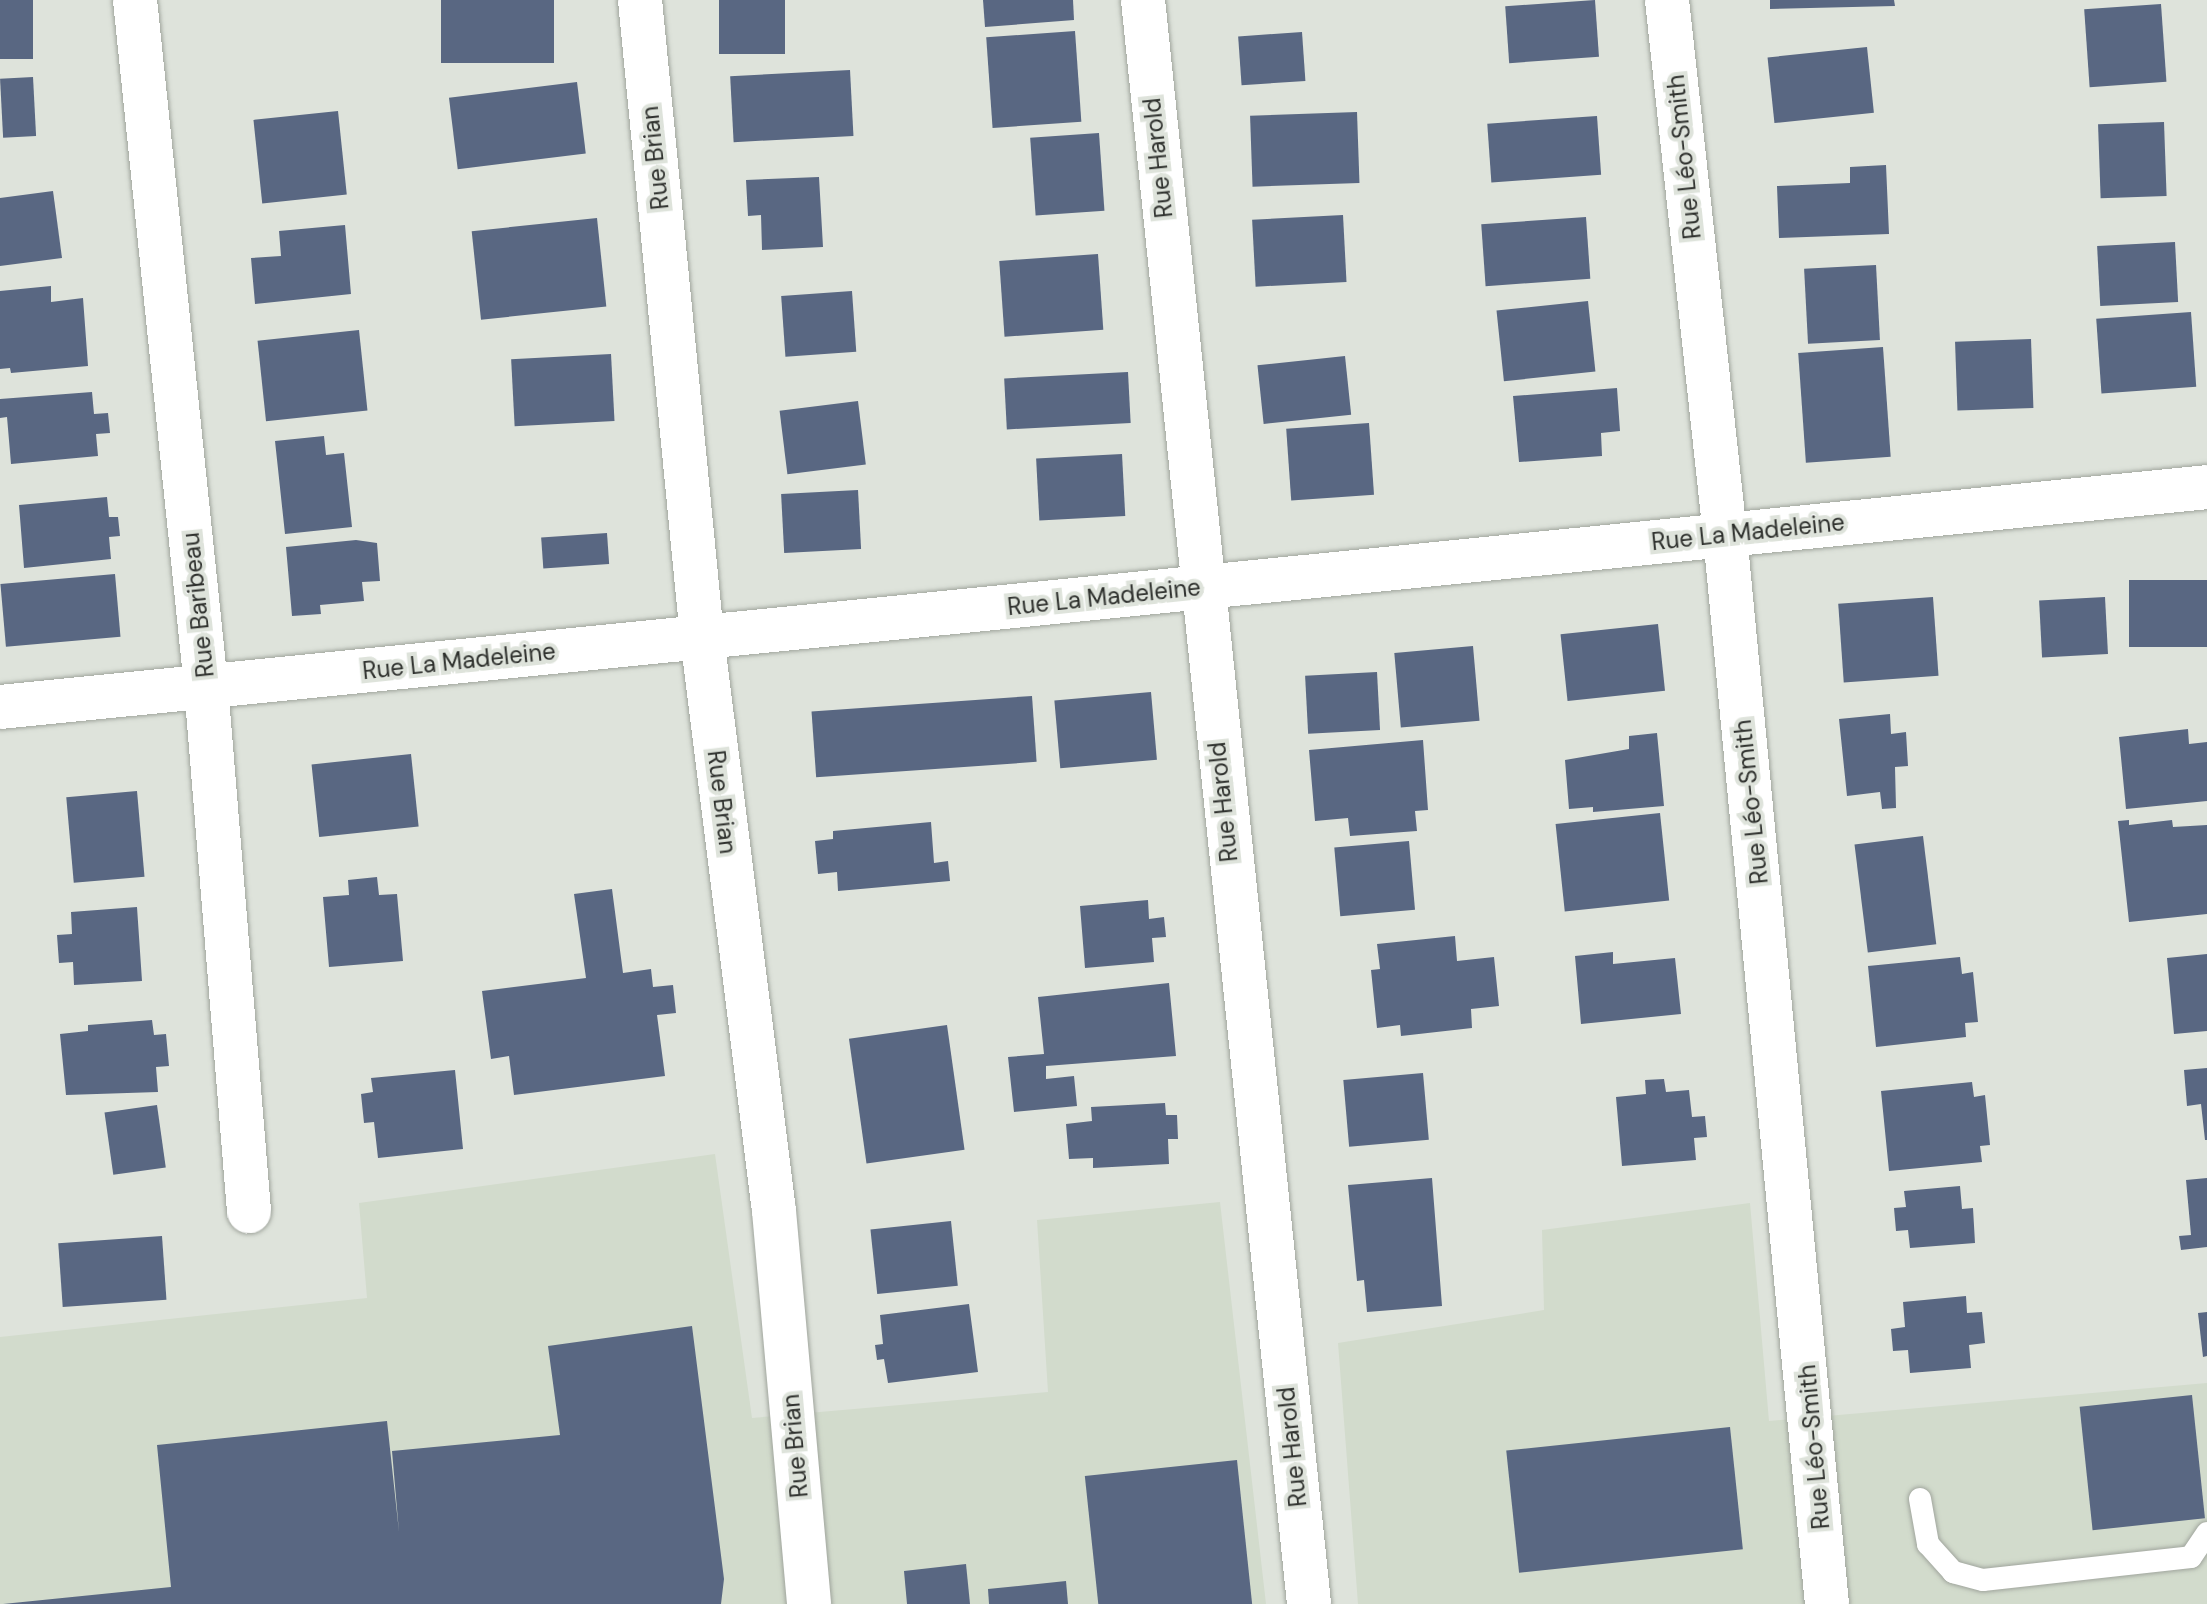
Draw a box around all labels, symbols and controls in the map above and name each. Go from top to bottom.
street label: Rue Léo-Smith [1661,73,1707,241]
street label: Rue Harold [1137,97,1179,219]
street label: Rue Brian [635,105,675,211]
street label: Rue La Madeleine [1650,508,1846,556]
street label: Rue Baribeau [176,531,220,679]
street label: Rue La Madeleine [1006,573,1202,621]
street label: Rue La Madeleine [361,637,557,685]
street label: Rue Léo-Smith [1728,718,1774,886]
street label: Rue Harold [1202,741,1244,863]
street label: Rue Brian [701,749,743,855]
street label: Rue Léo-Smith [1792,1363,1836,1531]
street label: Rue Harold [1271,1386,1313,1508]
street label: Rue Brian [776,1393,814,1499]

